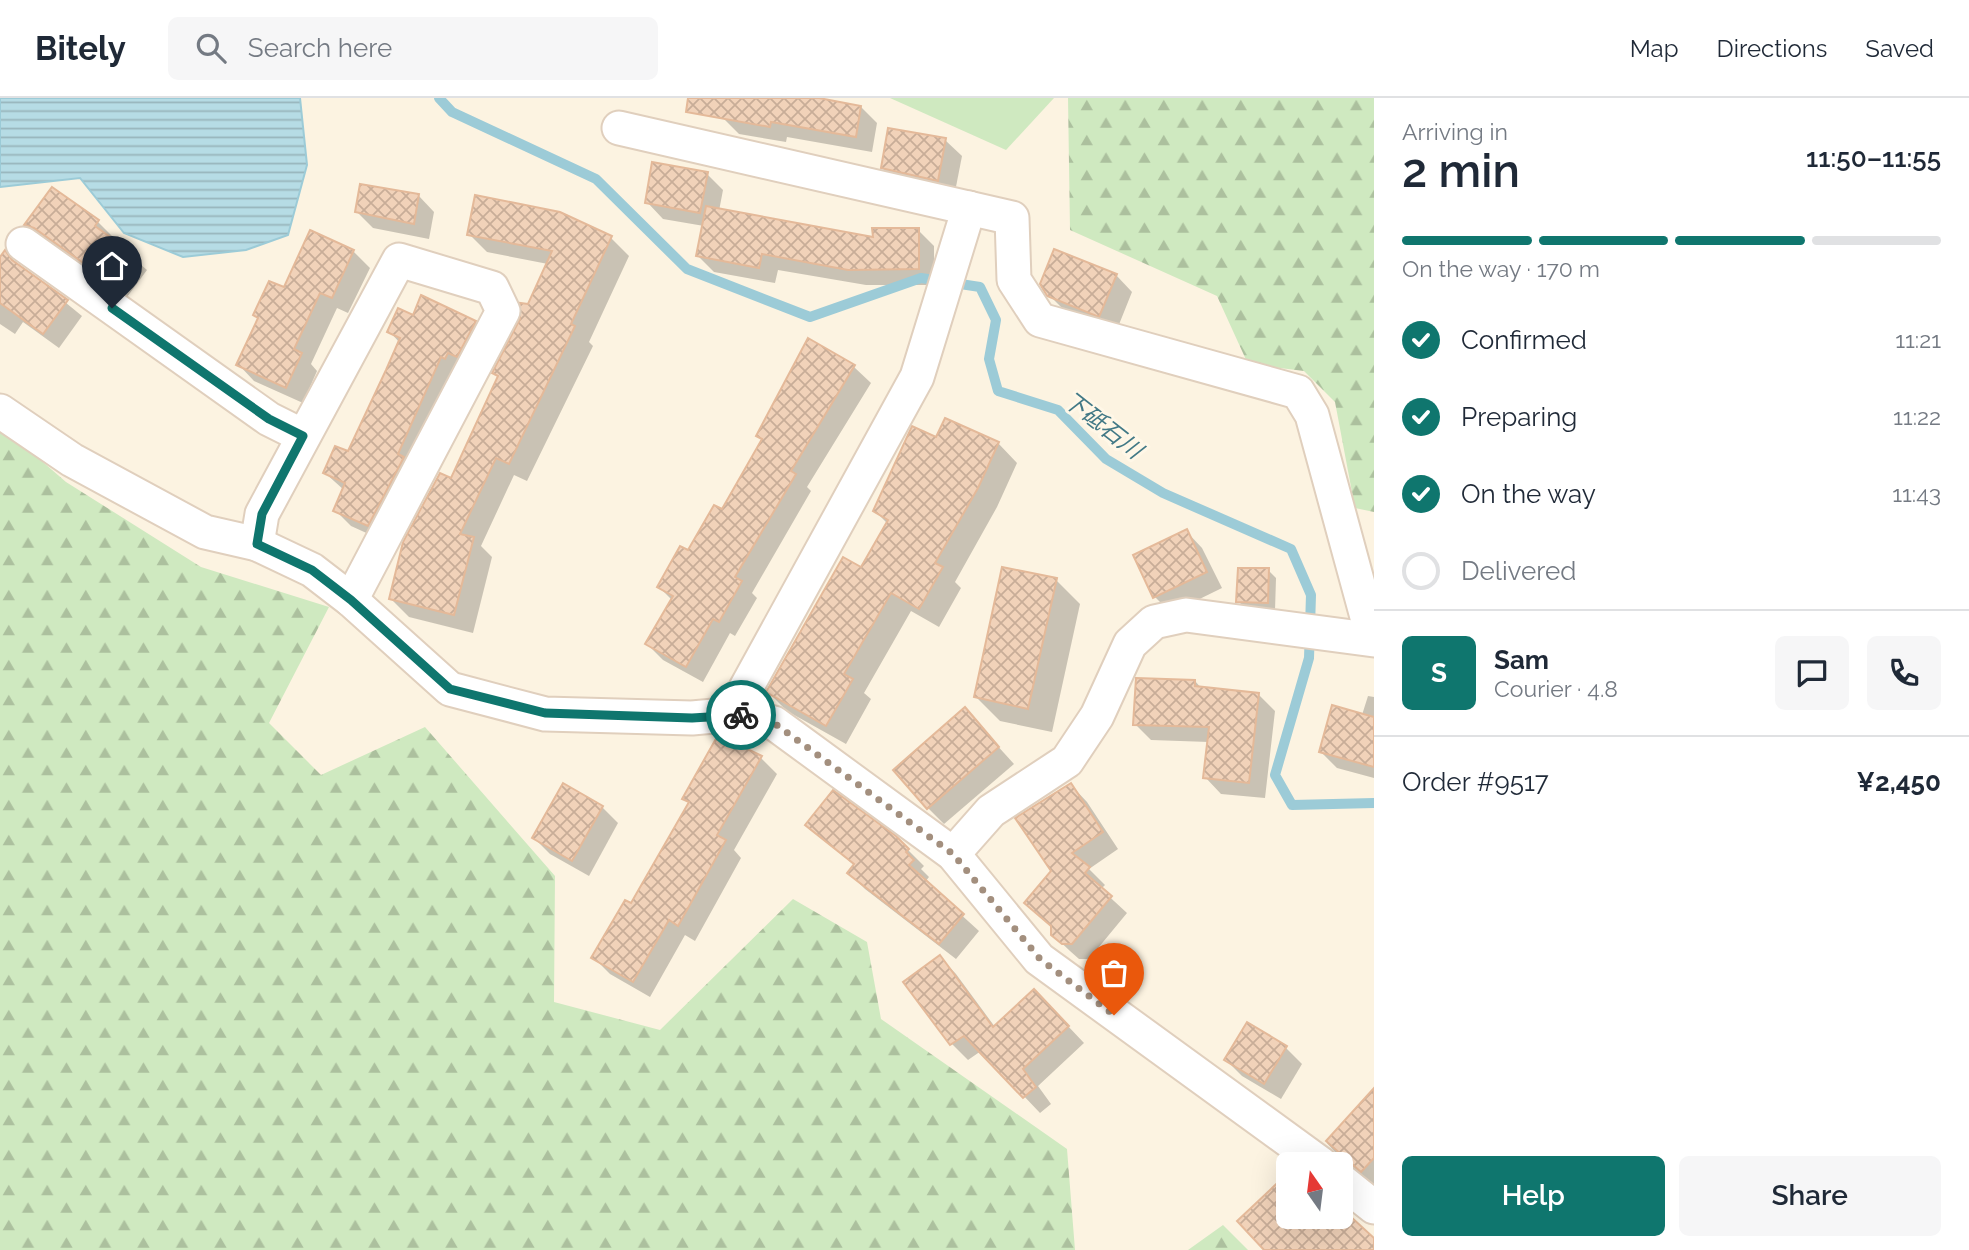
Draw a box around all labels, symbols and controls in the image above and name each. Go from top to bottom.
search box [168,17,658,80]
text: Bitely [35,29,126,68]
icon: search [192,29,230,67]
text: Search here [248,33,392,63]
text: Map [1630,34,1679,63]
text: Directions [1717,34,1827,63]
text: Saved [1865,34,1934,63]
text: Arriving in [1402,118,1508,145]
text: 11:50–11:55 [1806,143,1941,173]
text: 2 min [1402,144,1520,198]
pin [82,236,142,308]
icon: home [93,247,131,285]
text: On the way · 170 m [1402,255,1600,282]
icon: check [1402,321,1440,359]
text: Confirmed [1461,325,1587,355]
text: 11:21 [1895,326,1941,353]
water label: 下砥石川 [1059,386,1150,465]
icon: check [1402,398,1440,436]
text: Preparing [1461,402,1577,432]
text: 11:22 [1893,403,1941,430]
icon: check [1402,475,1440,513]
text: On the way [1461,479,1596,509]
text: 11:43 [1892,480,1941,507]
text: Delivered [1461,556,1576,586]
button: chat [1775,636,1849,710]
button: phone [1867,636,1941,710]
text: Sam [1494,645,1549,675]
text: S [1431,658,1447,688]
text: Courier · 4.8 [1494,675,1618,702]
courier [706,680,776,750]
icon: bike [722,696,760,734]
text: Order #9517 [1402,767,1549,797]
text: ¥2,450 [1857,767,1941,797]
pin [1084,943,1144,1015]
icon: bag [1095,954,1133,992]
north arrow [1276,1152,1353,1228]
map controls [1276,1152,1353,1229]
button: Help [1402,1156,1665,1236]
button: Share [1679,1156,1941,1236]

